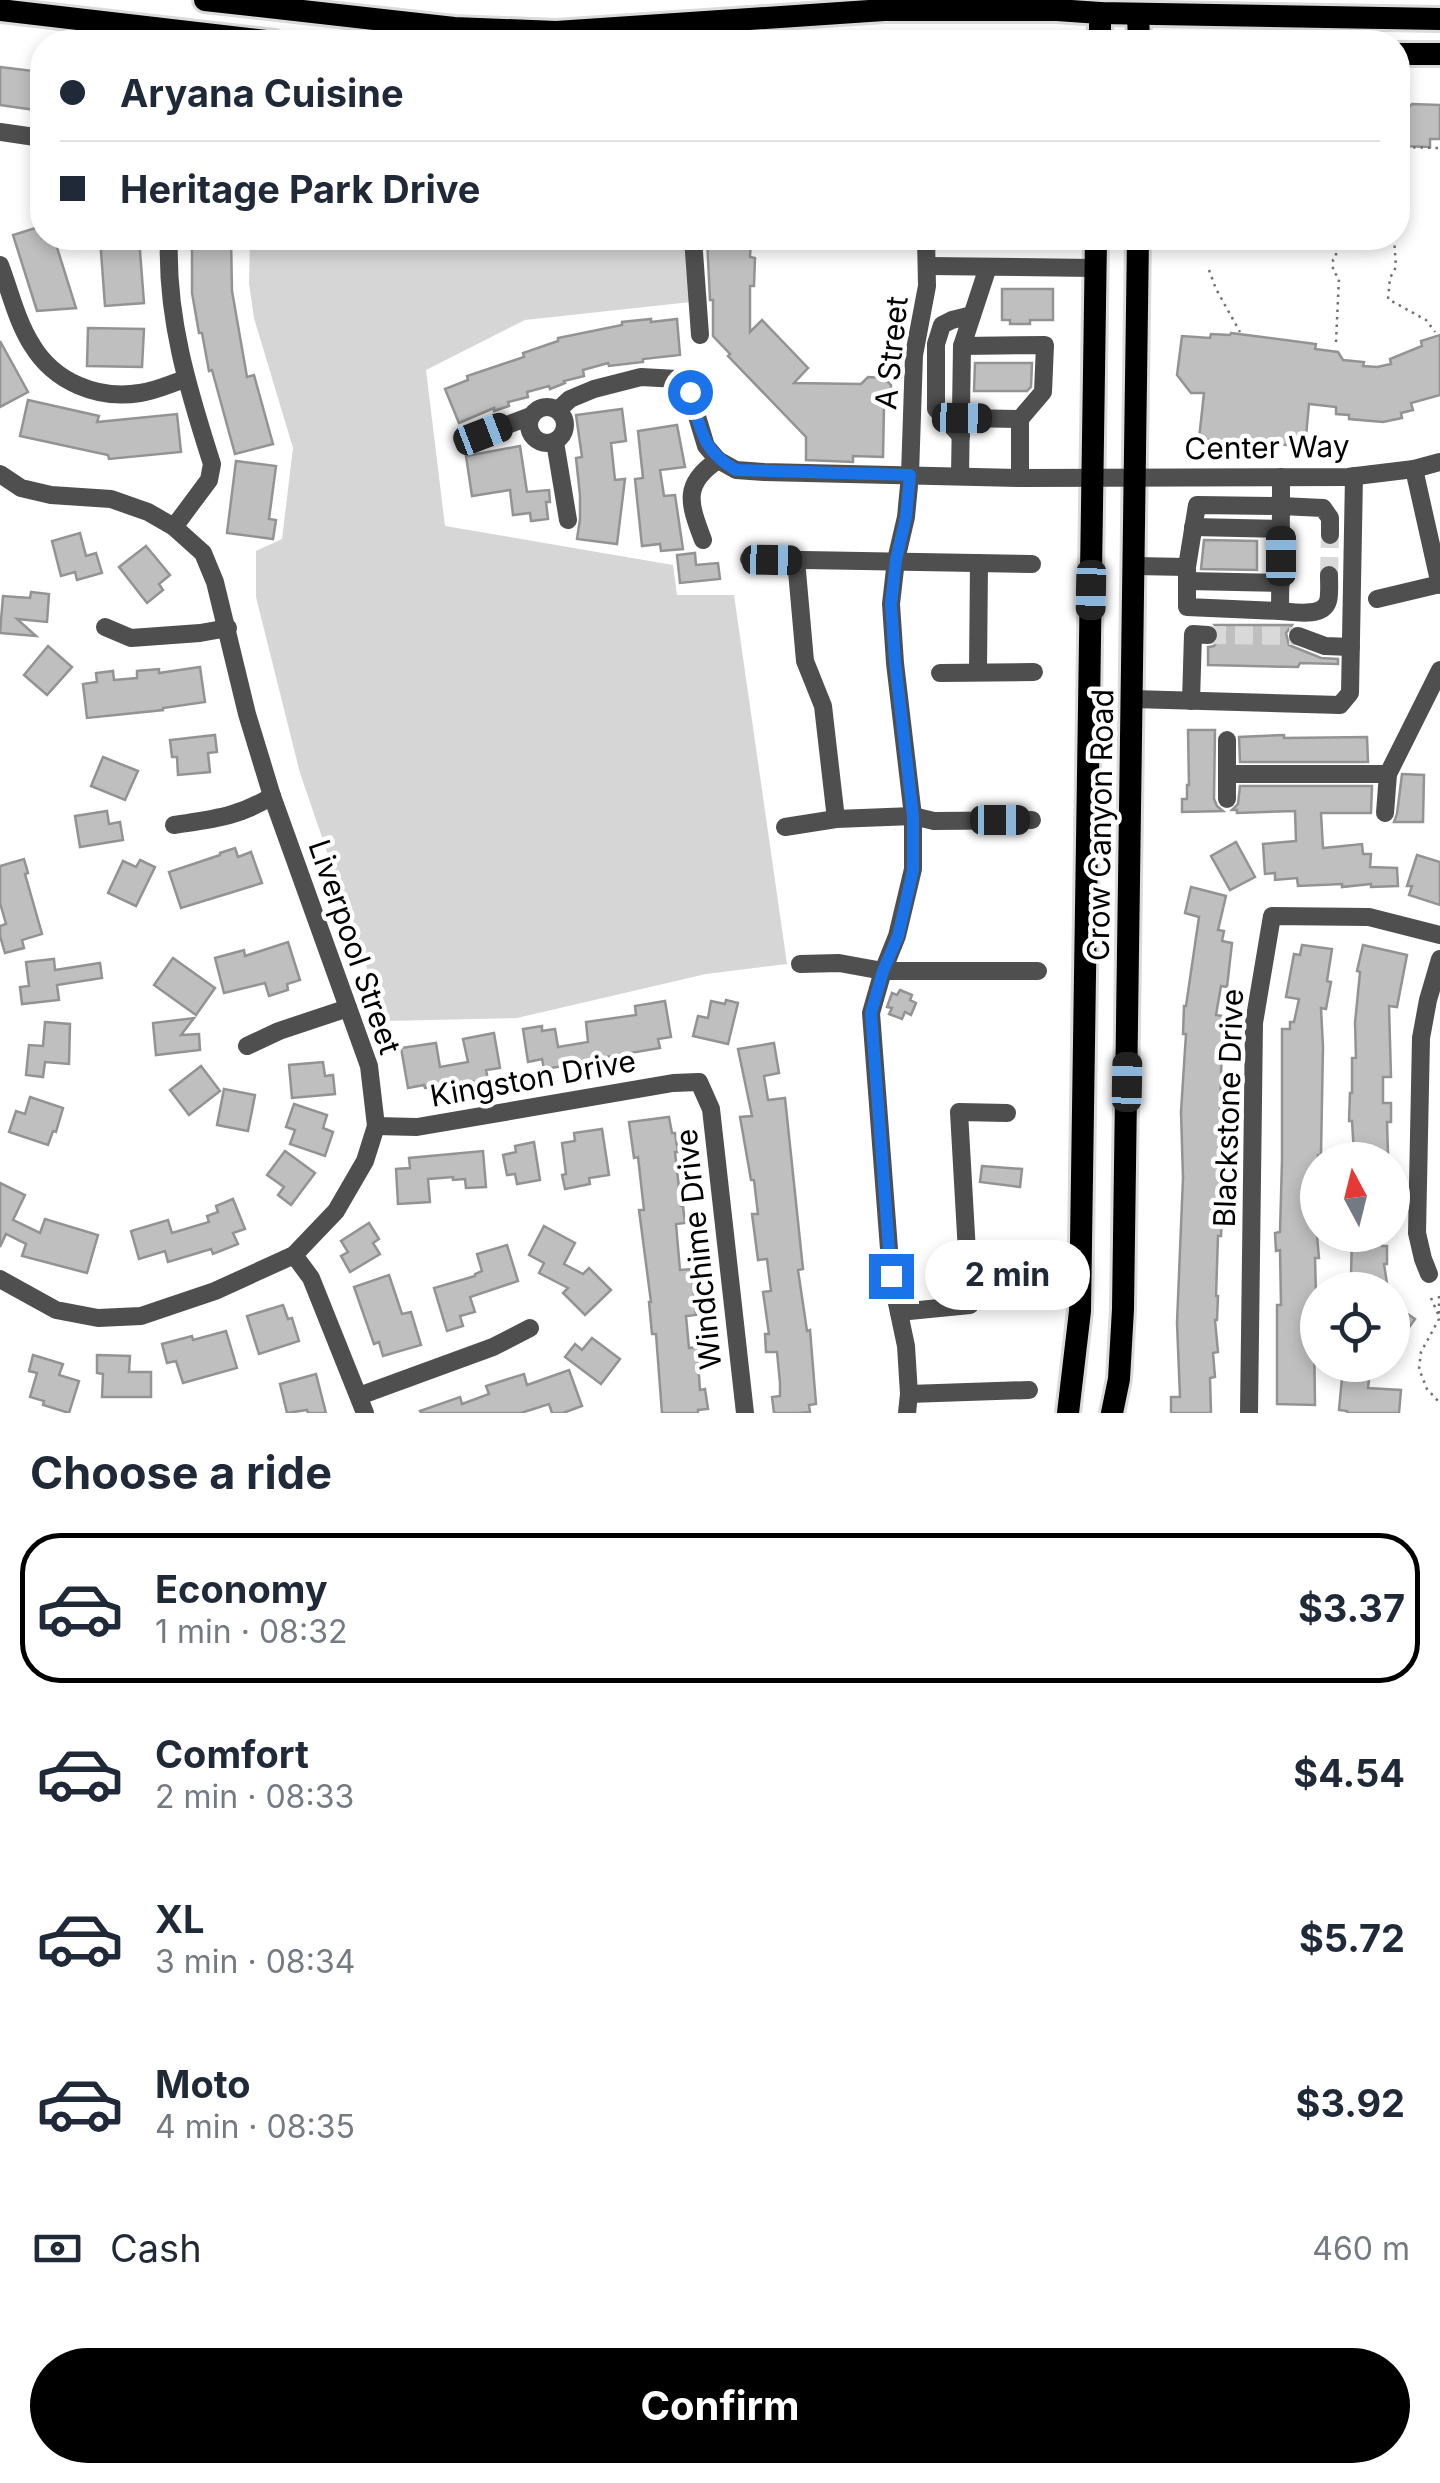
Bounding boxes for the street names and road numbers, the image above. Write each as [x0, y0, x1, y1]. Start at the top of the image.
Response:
street label: A Street [867, 294, 915, 411]
street label: Center Way [1184, 428, 1350, 466]
street label: Crow Canyon Road [1080, 689, 1120, 961]
street label: Liverpool Street [301, 835, 409, 1059]
street label: Blackstone Drive [1206, 988, 1250, 1228]
street label: Kingston Drive [427, 1042, 638, 1114]
street label: Windchime Drive [667, 1127, 729, 1371]

